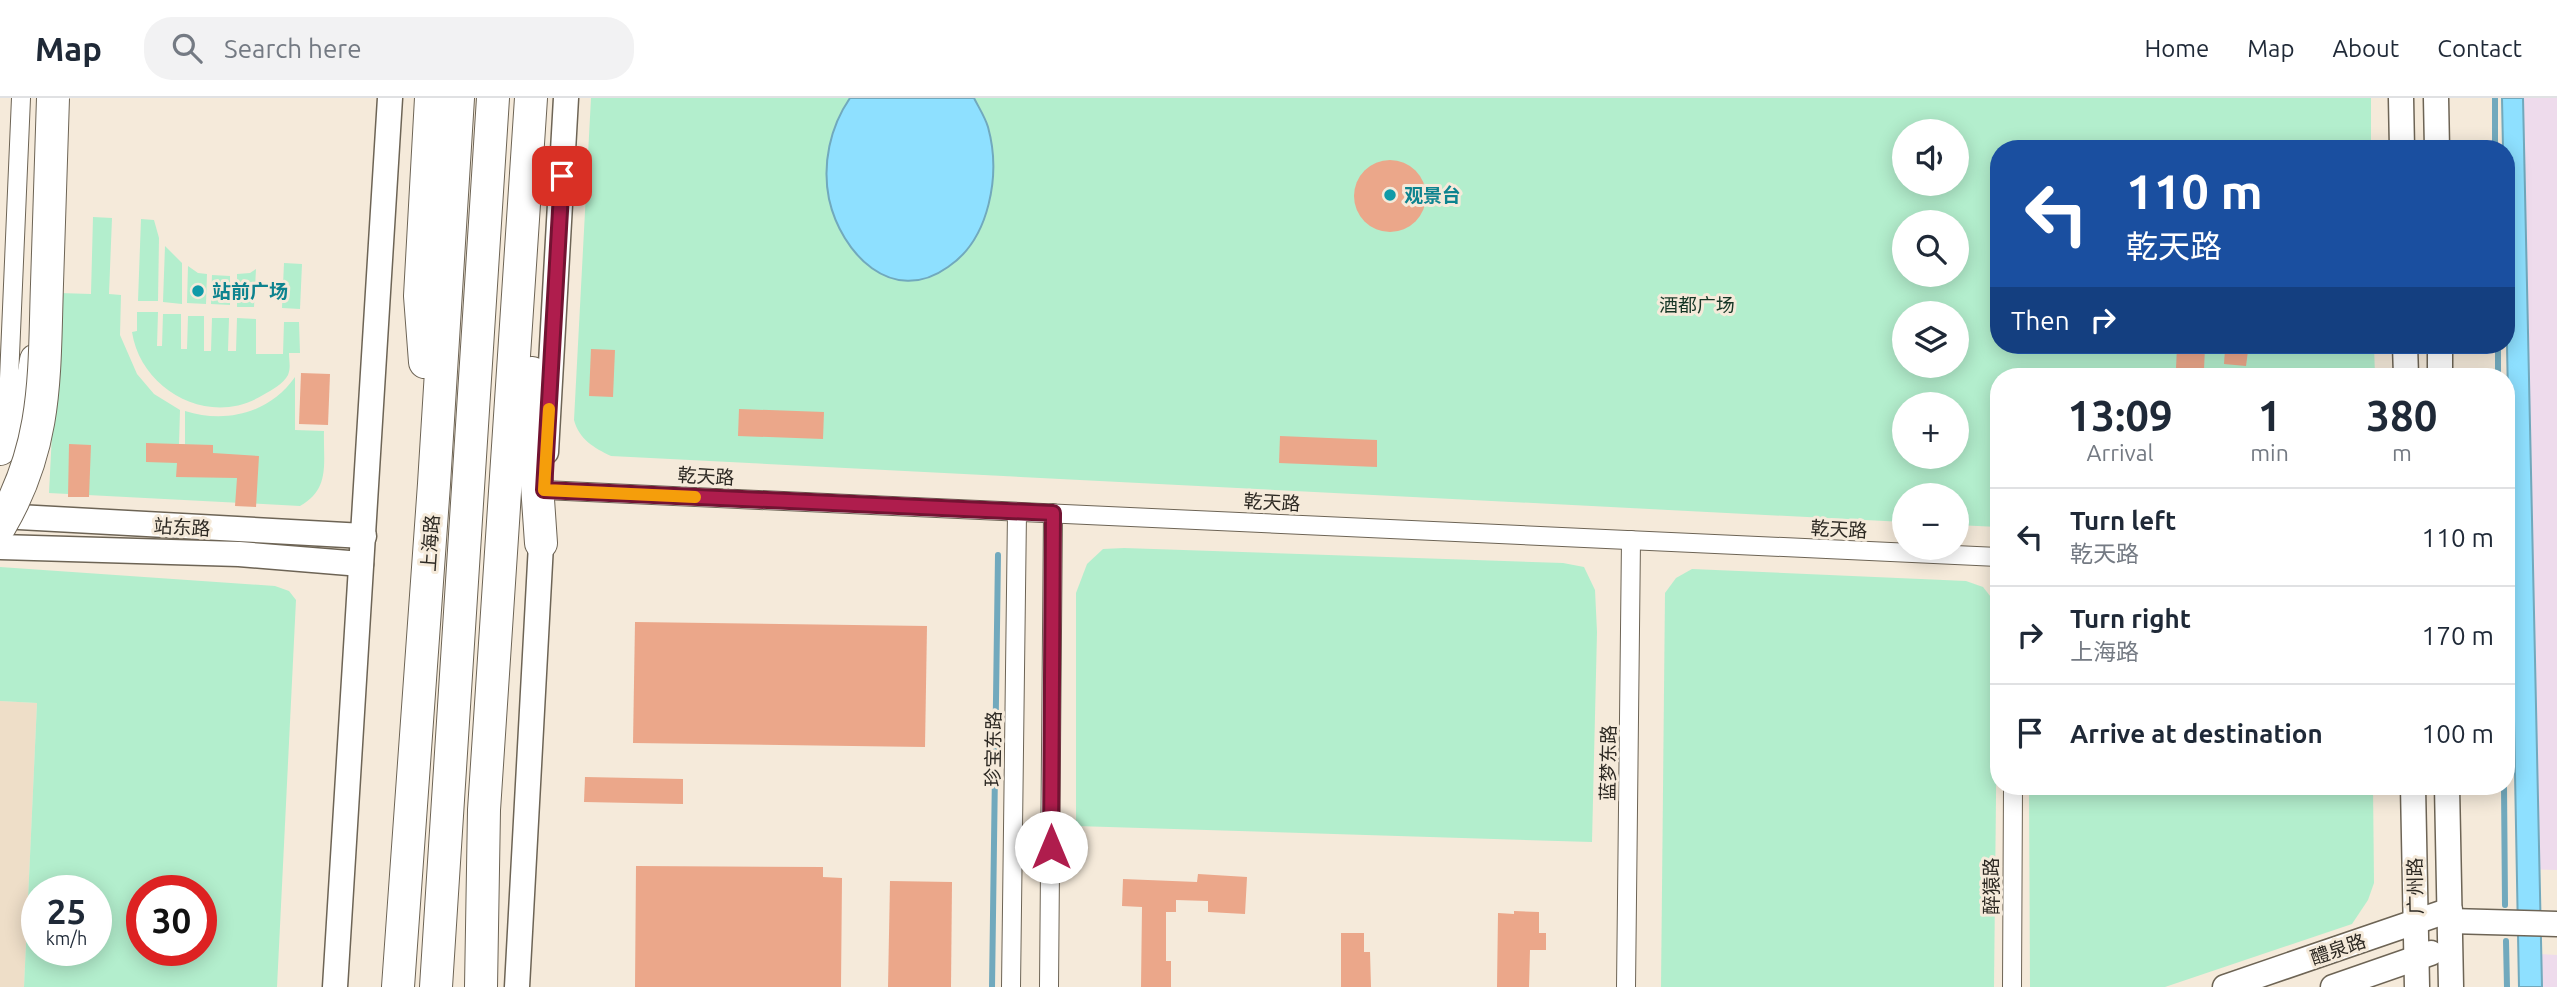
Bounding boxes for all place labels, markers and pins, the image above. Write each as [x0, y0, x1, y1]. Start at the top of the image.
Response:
pin [532, 146, 592, 206]
place label: 观景台 [1404, 184, 1461, 206]
marker: 观景台 [1382, 187, 1398, 203]
place label: 站前广场 [212, 280, 288, 302]
marker: 站前广场 [190, 283, 206, 299]

